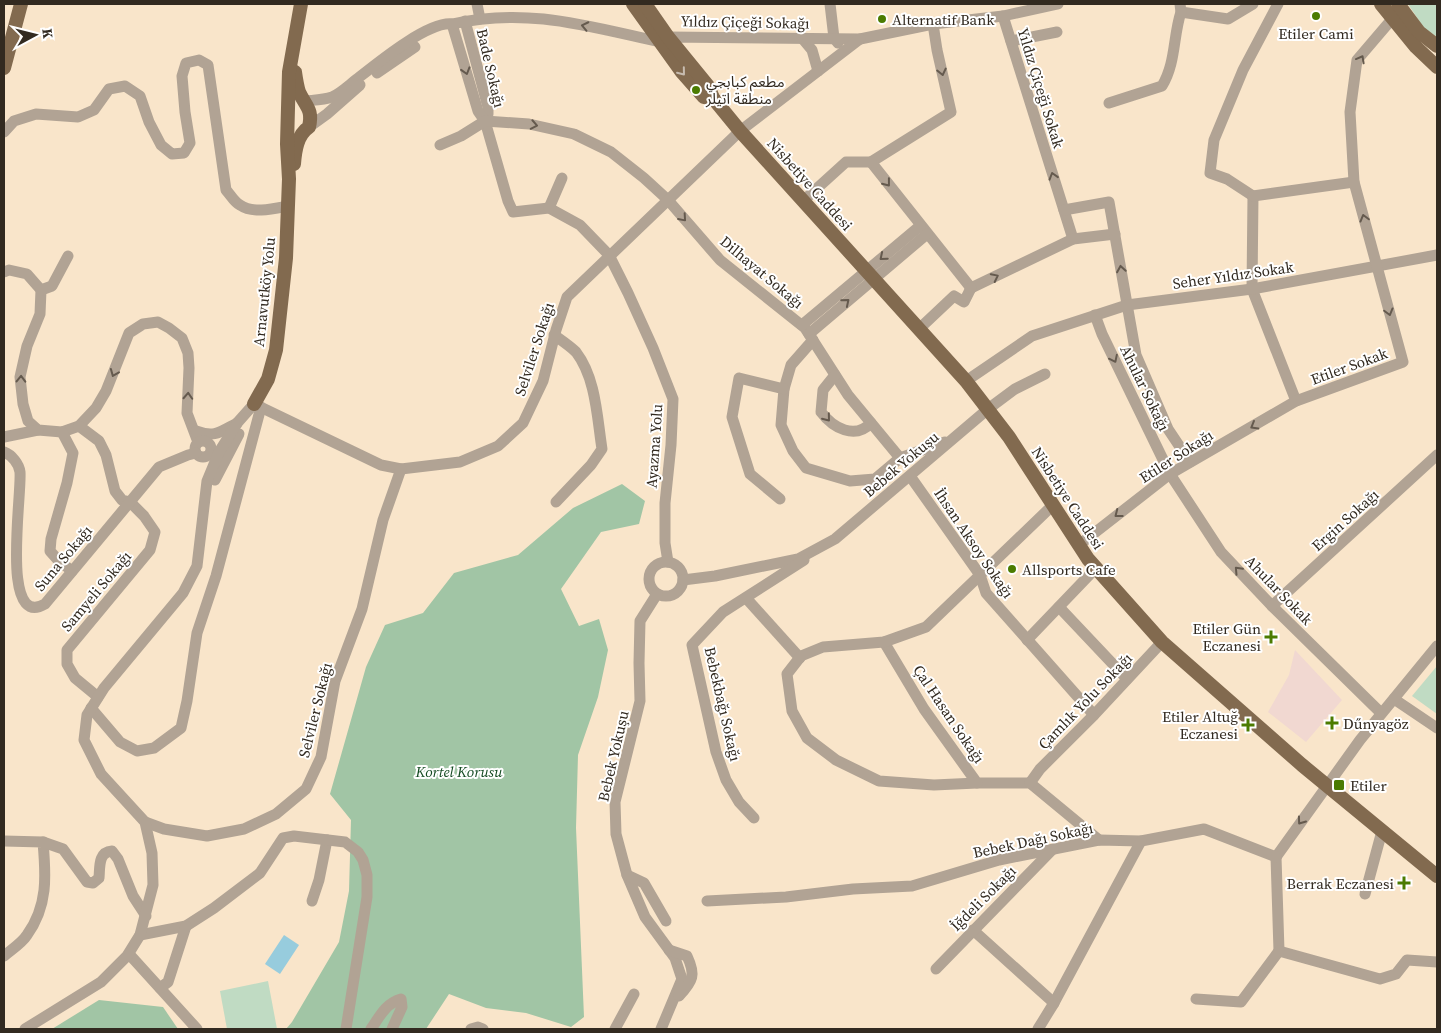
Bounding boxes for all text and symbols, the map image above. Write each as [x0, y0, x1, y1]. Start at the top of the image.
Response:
place label: Alternatif Bank [892, 9, 995, 30]
north arrow [10, 10, 60, 60]
street label: Yıldız Çiçeği Sokağı [680, 10, 810, 34]
marker: Etiler Cami [1310, 10, 1322, 22]
marker: Alternatif Bank [876, 13, 888, 25]
one-way arrow [581, 21, 589, 31]
place label: Etiler Cami [1278, 23, 1354, 44]
street label: Yıldız Çiçeği Sokak [1013, 25, 1070, 152]
street label: Bade Sokağı [472, 26, 510, 110]
text: K [37, 27, 58, 40]
one-way arrow [1355, 55, 1365, 64]
one-way arrow [460, 66, 470, 75]
one-way arrow [676, 66, 685, 75]
one-way arrow [936, 68, 947, 76]
place label: مطعم كبابجي منطقة اتيلر [705, 71, 785, 109]
marker: مطعم كبابجي منطقة اتيلر [690, 84, 702, 96]
one-way arrow [530, 120, 538, 130]
street label: Nisbetiye Caddesi [763, 133, 857, 235]
one-way arrow [1049, 173, 1059, 181]
one-way arrow [881, 177, 890, 186]
one-way arrow [677, 212, 686, 221]
one-way arrow [1359, 214, 1370, 223]
street label: Dilhayat Sokağı [716, 231, 808, 313]
street label: Arnavutköy Yolu [248, 236, 280, 348]
one-way arrow [880, 252, 889, 260]
street label: Seher Yıldız Sokak [1171, 256, 1296, 294]
one-way arrow [1116, 265, 1126, 274]
one-way arrow [990, 273, 999, 283]
street label: Selviler Sokağı [509, 300, 559, 398]
one-way arrow [840, 300, 849, 308]
one-way arrow [1384, 308, 1394, 316]
street label: Ahular Sokağı [1115, 342, 1175, 434]
street label: Etiler Sokak [1308, 342, 1391, 390]
one-way arrow [1108, 354, 1118, 363]
one-way arrow [110, 368, 120, 377]
one-way arrow [16, 375, 26, 383]
one-way arrow [182, 392, 193, 400]
street label: Ayazma Yolu [641, 403, 667, 489]
one-way arrow [821, 412, 830, 421]
one-way arrow [1250, 419, 1259, 429]
street label: Etiler Sokağı [1135, 424, 1217, 488]
street label: Bebek Yokuşu [859, 426, 943, 502]
street label: Nisbetiye Caddesi [1027, 443, 1109, 553]
street label: İhsan Aksoy Sokağı [929, 484, 1019, 602]
street label: Ergin Sokağı [1307, 484, 1383, 556]
one-way arrow [1115, 509, 1124, 517]
street label: Suna Sokağı [29, 521, 97, 595]
street label: Samyeli Sokağı [56, 546, 136, 636]
street label: Ahular Sokak [1240, 551, 1318, 630]
place label: Allsports Cafe [1022, 559, 1116, 580]
marker: Allsports Cafe [1006, 563, 1018, 575]
one-way arrow [1235, 567, 1244, 576]
place label: Etiler Gün Eczanesi [1193, 618, 1261, 656]
marker: Etiler Gün Eczanesi [1265, 631, 1277, 643]
street label: Bebekbağı Sokağı [700, 645, 746, 763]
street label: Çamlık Yolu Sokağı [1033, 648, 1137, 754]
street label: Selviler Sokağı [293, 660, 337, 760]
street label: Çal Hasan Sokağı [908, 661, 990, 767]
place label: Etiler Altuğ Eczanesi [1162, 706, 1238, 744]
street label: Bebek Yokuşu [592, 708, 634, 804]
place label: Dűnyagöz [1343, 713, 1409, 734]
marker: Dűnyagöz [1325, 716, 1339, 730]
marker: Etiler Altuğ Eczanesi [1242, 719, 1254, 731]
park label: Kortel Korusu [414, 761, 503, 782]
place label: Etiler [1350, 775, 1388, 796]
marker: Etiler [1332, 778, 1346, 792]
one-way arrow [1298, 815, 1307, 825]
street label: Bebek Dağı Sokağı [971, 817, 1095, 863]
street label: İğdeli Sokağı [946, 861, 1020, 935]
place label: Berrak Eczanesi [1287, 873, 1394, 894]
marker: Berrak Eczanesi [1398, 877, 1410, 889]

